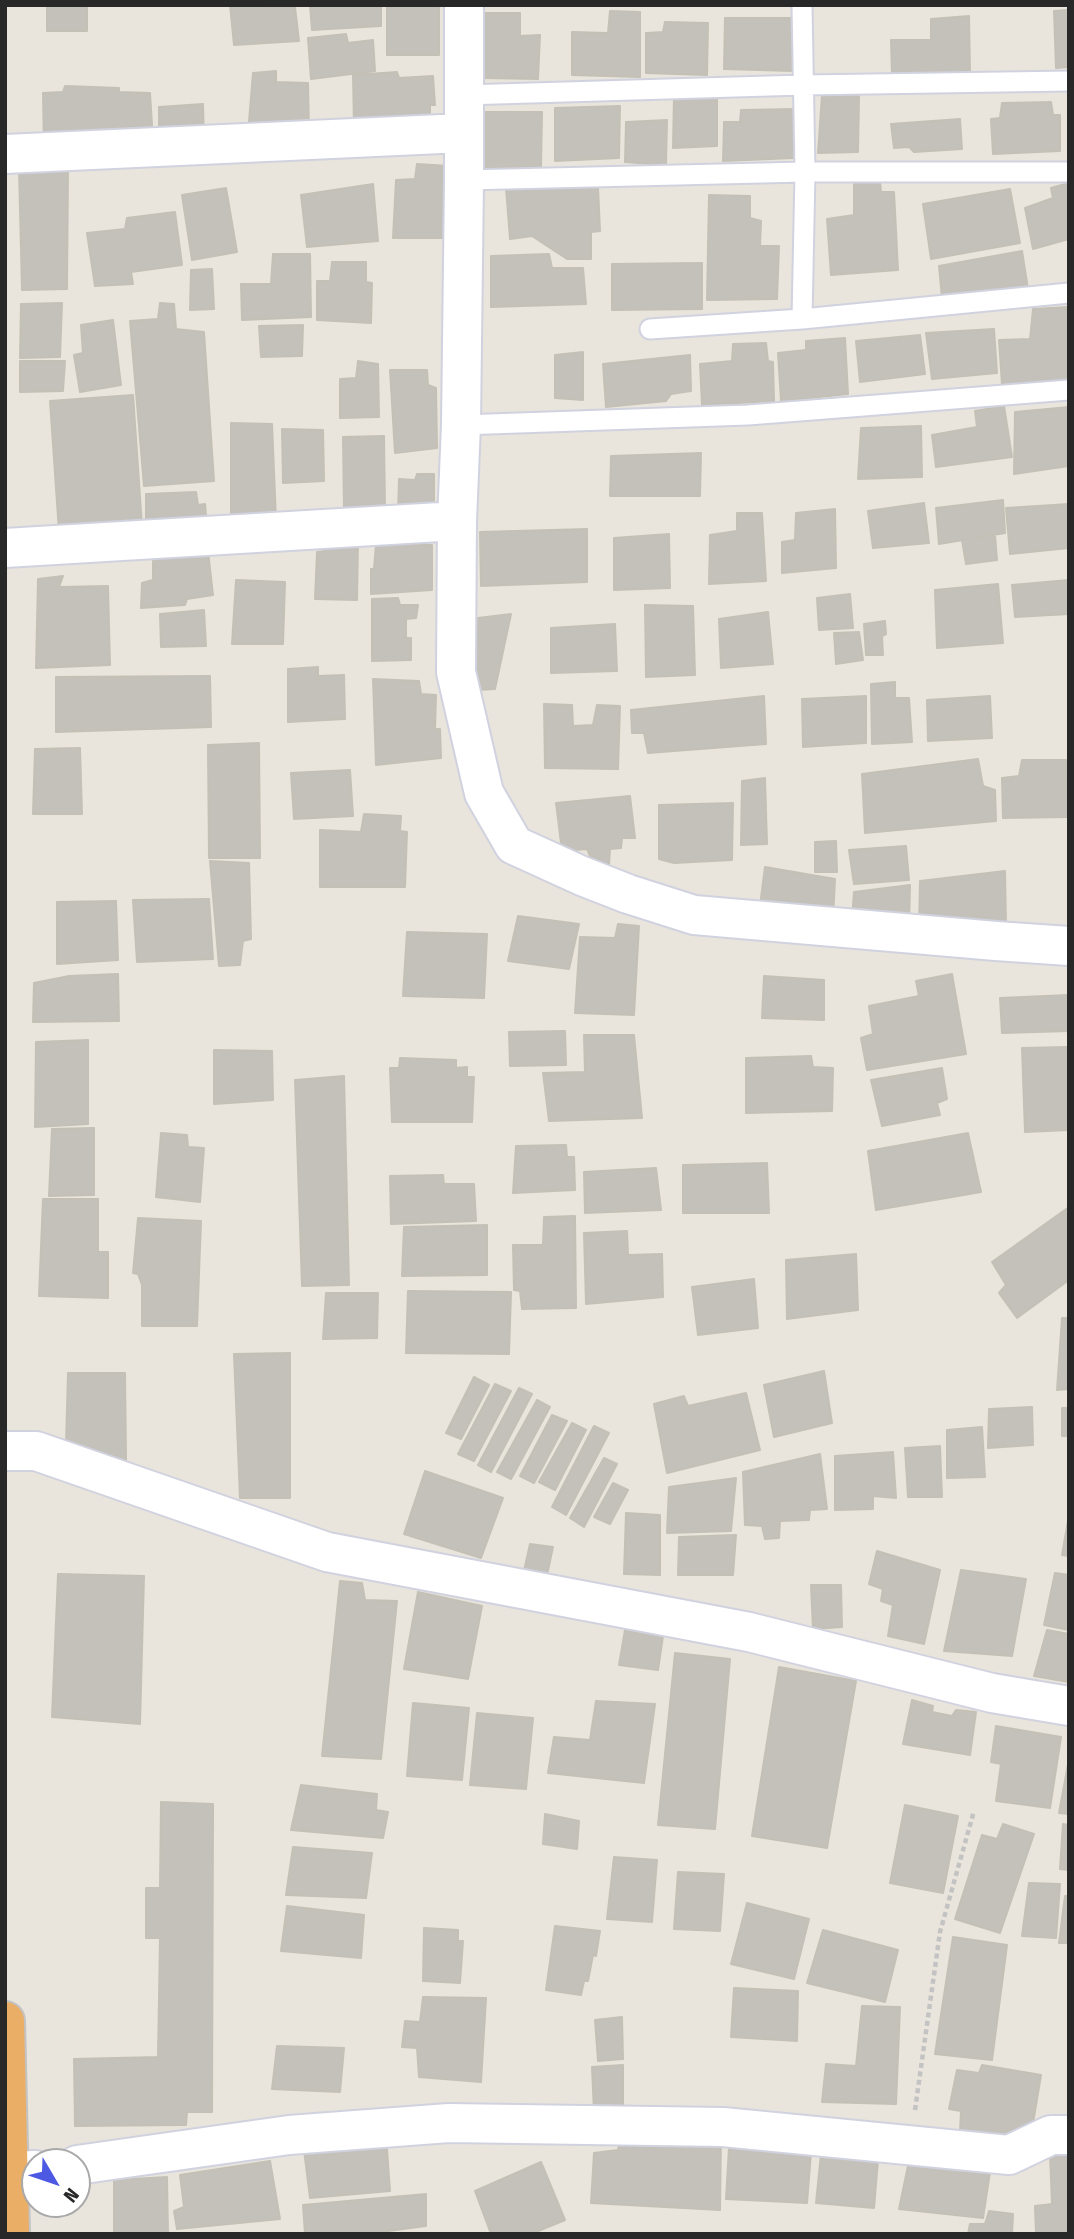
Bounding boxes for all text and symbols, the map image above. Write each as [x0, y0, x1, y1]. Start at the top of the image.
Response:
north arrow [21, 2148, 91, 2218]
text: N [59, 2184, 84, 2207]

